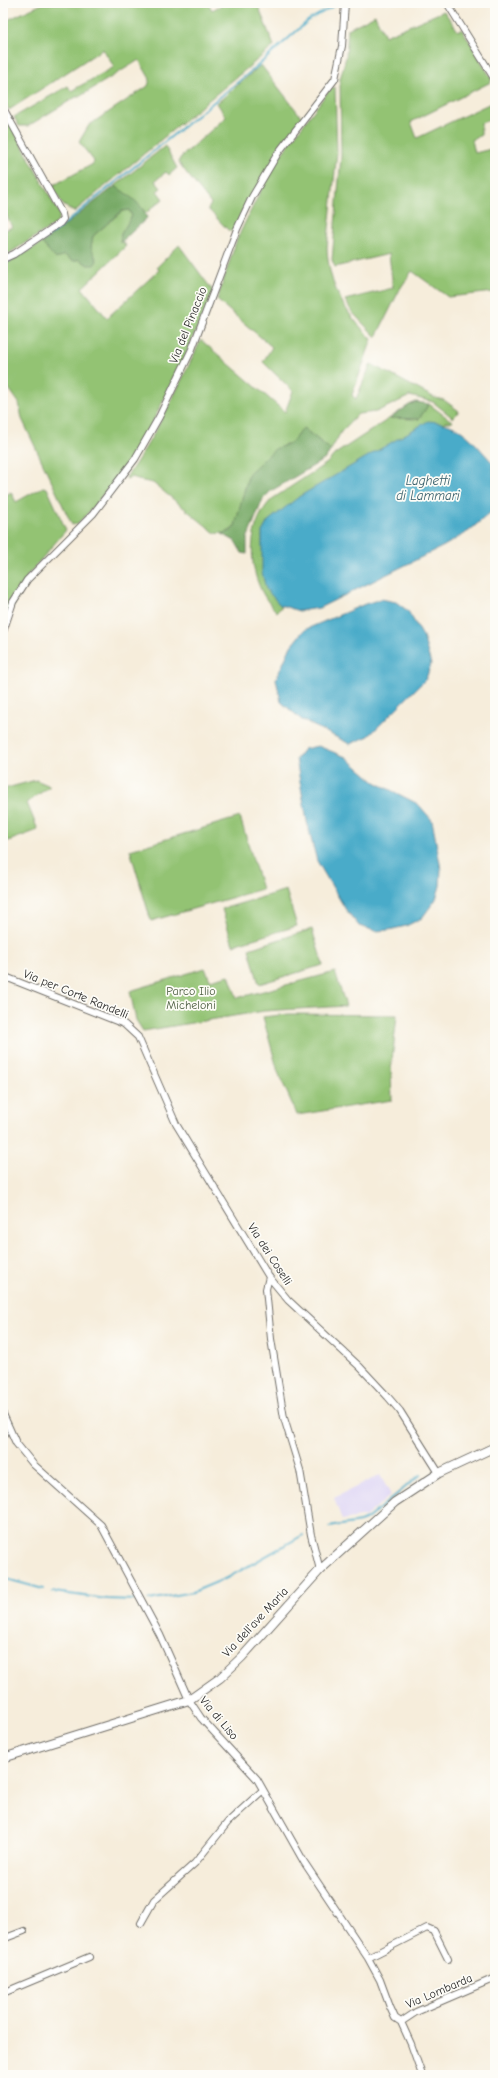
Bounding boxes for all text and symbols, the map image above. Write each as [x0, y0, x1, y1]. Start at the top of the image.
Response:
street label: Via del Pinaccio [166, 285, 210, 365]
water label: Laghetti di Lammari [396, 473, 461, 503]
street label: Via per Corte Randelli [21, 966, 131, 1022]
park label: Parco Ilio Micheloni [166, 984, 216, 1012]
street label: Via dei Coselli [245, 1220, 295, 1288]
street label: Via dell'ave Maria [219, 1584, 291, 1660]
street label: Via di Liso [197, 1693, 241, 1743]
street label: Via Lombarda [404, 1971, 474, 2011]

